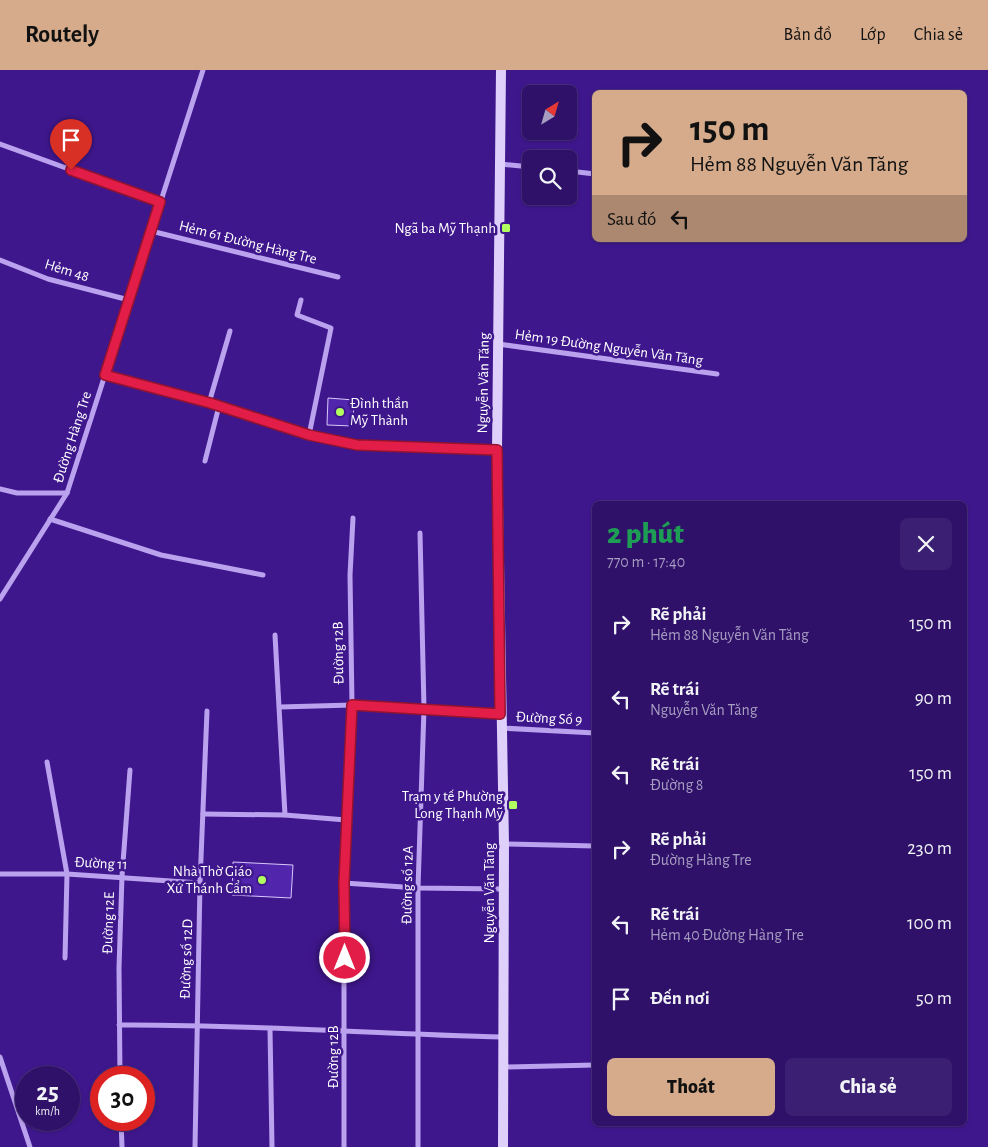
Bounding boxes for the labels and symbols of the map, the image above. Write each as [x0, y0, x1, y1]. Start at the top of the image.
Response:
north arrow [522, 85, 578, 140]
pin [50, 119, 92, 170]
street label: Hẻm 61 Đường Hàng Tre [177, 218, 318, 267]
place label: Ngã ba Mỹ Thạnh [394, 221, 496, 236]
marker: Ngã ba Mỹ Thạnh [500, 222, 512, 234]
street label: Hẻm 48 [43, 257, 91, 284]
street label: Hẻm 19 Đường Nguyễn Văn Tăng [514, 326, 705, 368]
street label: Nguyễn Văn Tăng [474, 332, 492, 434]
street label: Đường Hàng Tre [51, 389, 94, 485]
place label: Đình thần Mỹ Thành [350, 396, 409, 428]
marker: Đình thần Mỹ Thành [334, 406, 346, 418]
street label: Đường 12B [330, 621, 347, 685]
street label: Đường Số 9 [515, 709, 583, 728]
place label: Trạm y tế Phường Long Thạnh Mỹ [402, 789, 504, 821]
marker: Trạm y tế Phường Long Thạnh Mỹ [507, 799, 519, 811]
street label: Nguyễn Văn Tăng [481, 842, 497, 943]
street label: Đường số 12A [399, 845, 416, 925]
street label: Đường 11 [74, 855, 128, 872]
place label: Nhà Thờ Giáo Xứ Thánh Cẩm [166, 864, 252, 896]
marker: Nhà Thờ Giáo Xứ Thánh Cẩm [256, 874, 268, 886]
street label: Đường 12E [100, 892, 117, 954]
street label: Đường số 12D [178, 918, 195, 999]
position arrow [318, 931, 370, 983]
street label: Đường 12B [326, 1026, 341, 1089]
speed limit sign: 30 [90, 1066, 155, 1131]

